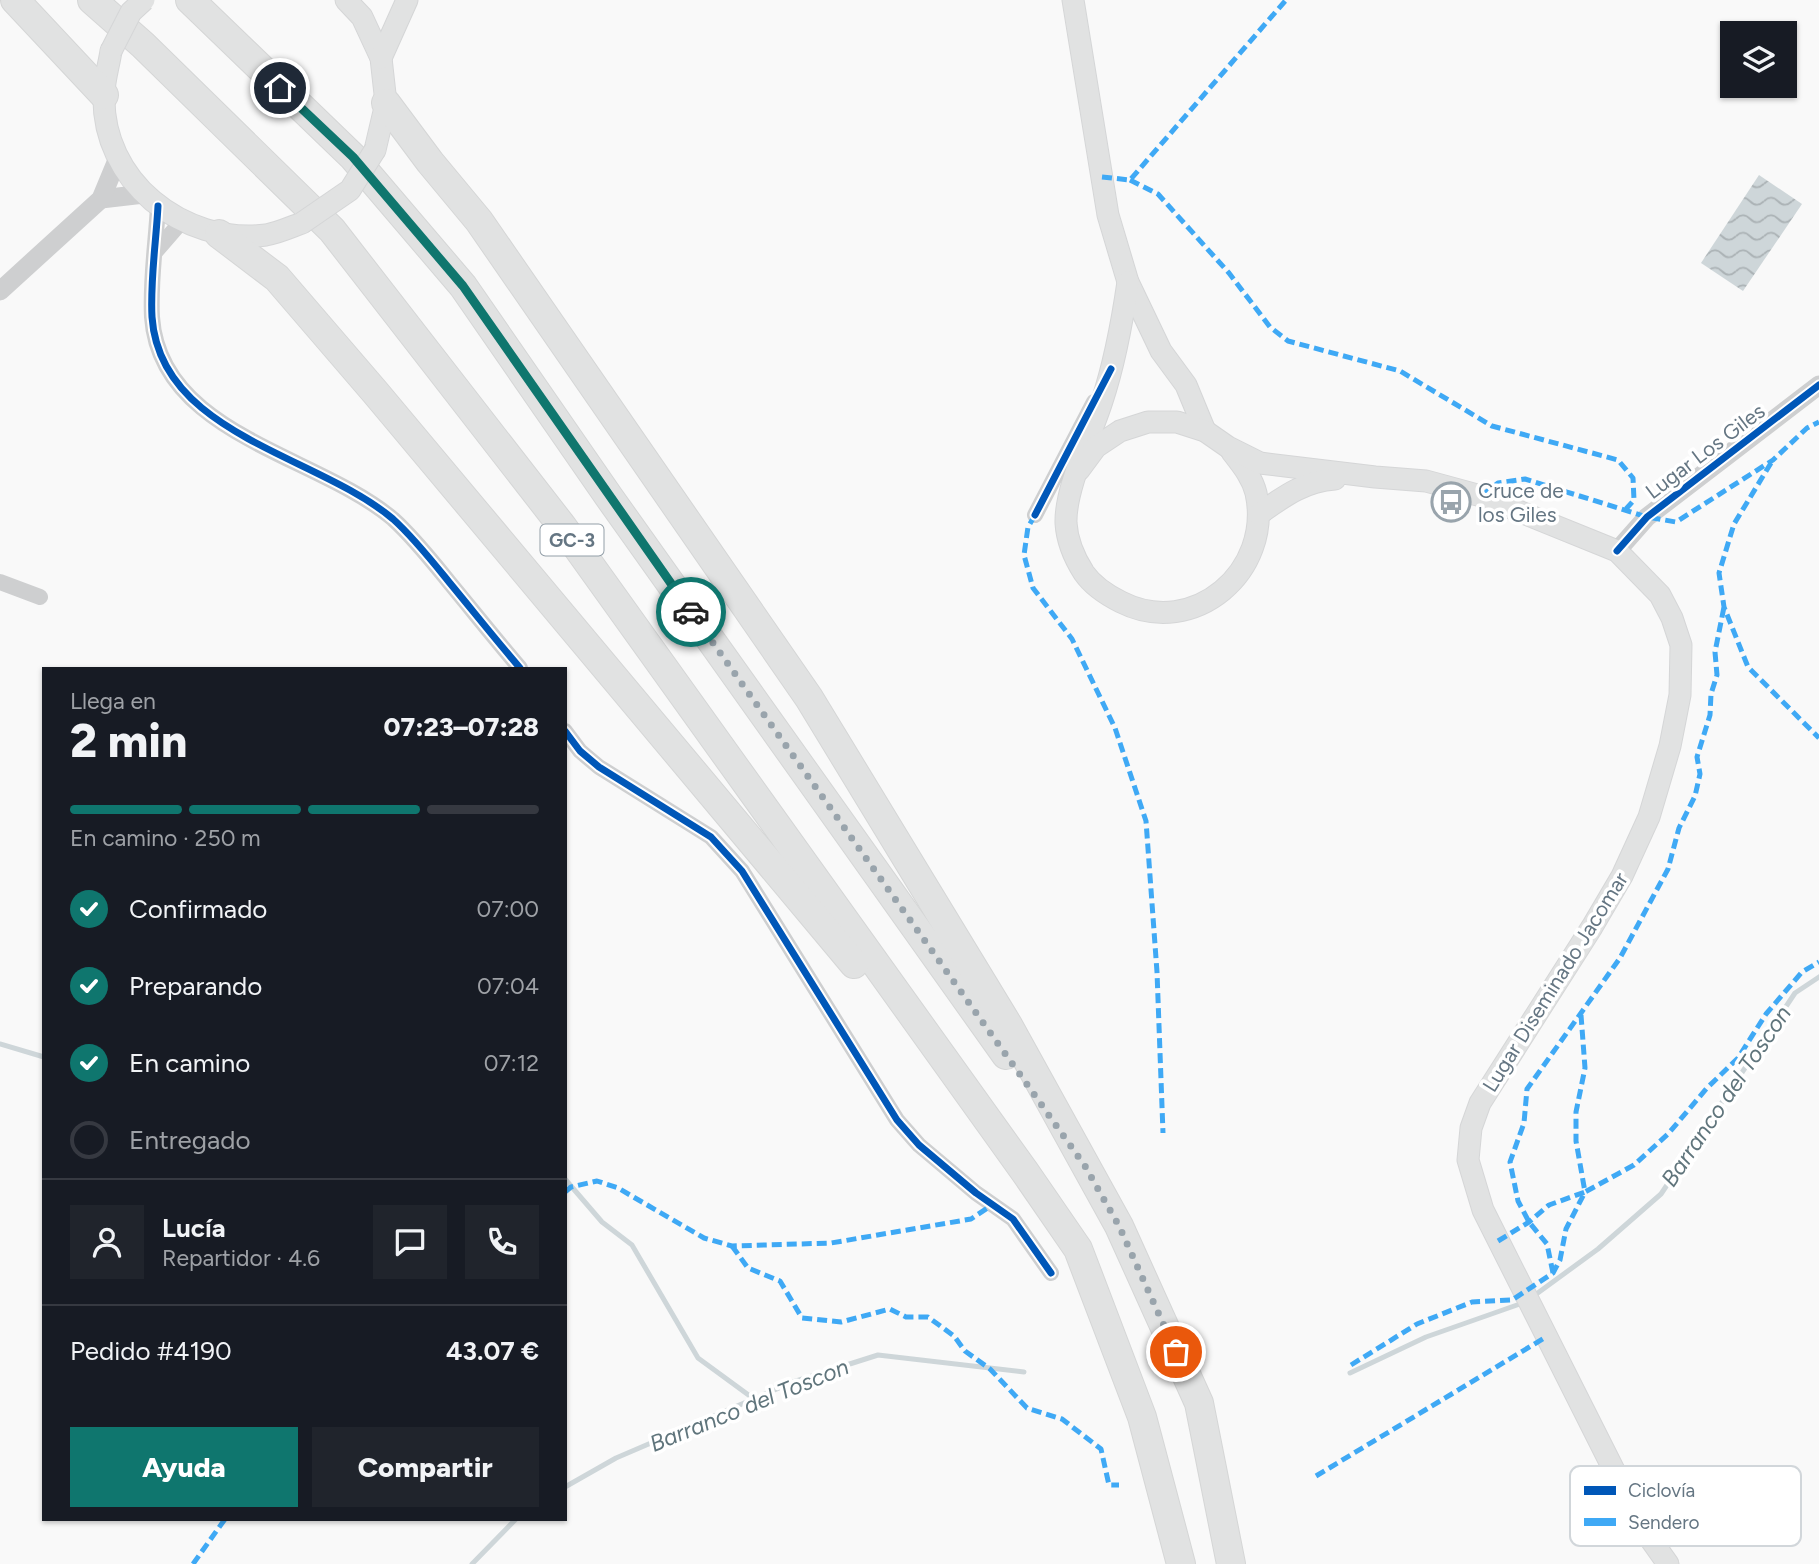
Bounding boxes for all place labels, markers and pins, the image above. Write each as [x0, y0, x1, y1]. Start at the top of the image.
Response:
pin [250, 58, 310, 118]
place label: Cruce de los Giles [1478, 478, 1564, 527]
bus stop icon: Cruce de los Giles [1430, 481, 1472, 523]
pin [1146, 1322, 1206, 1382]

